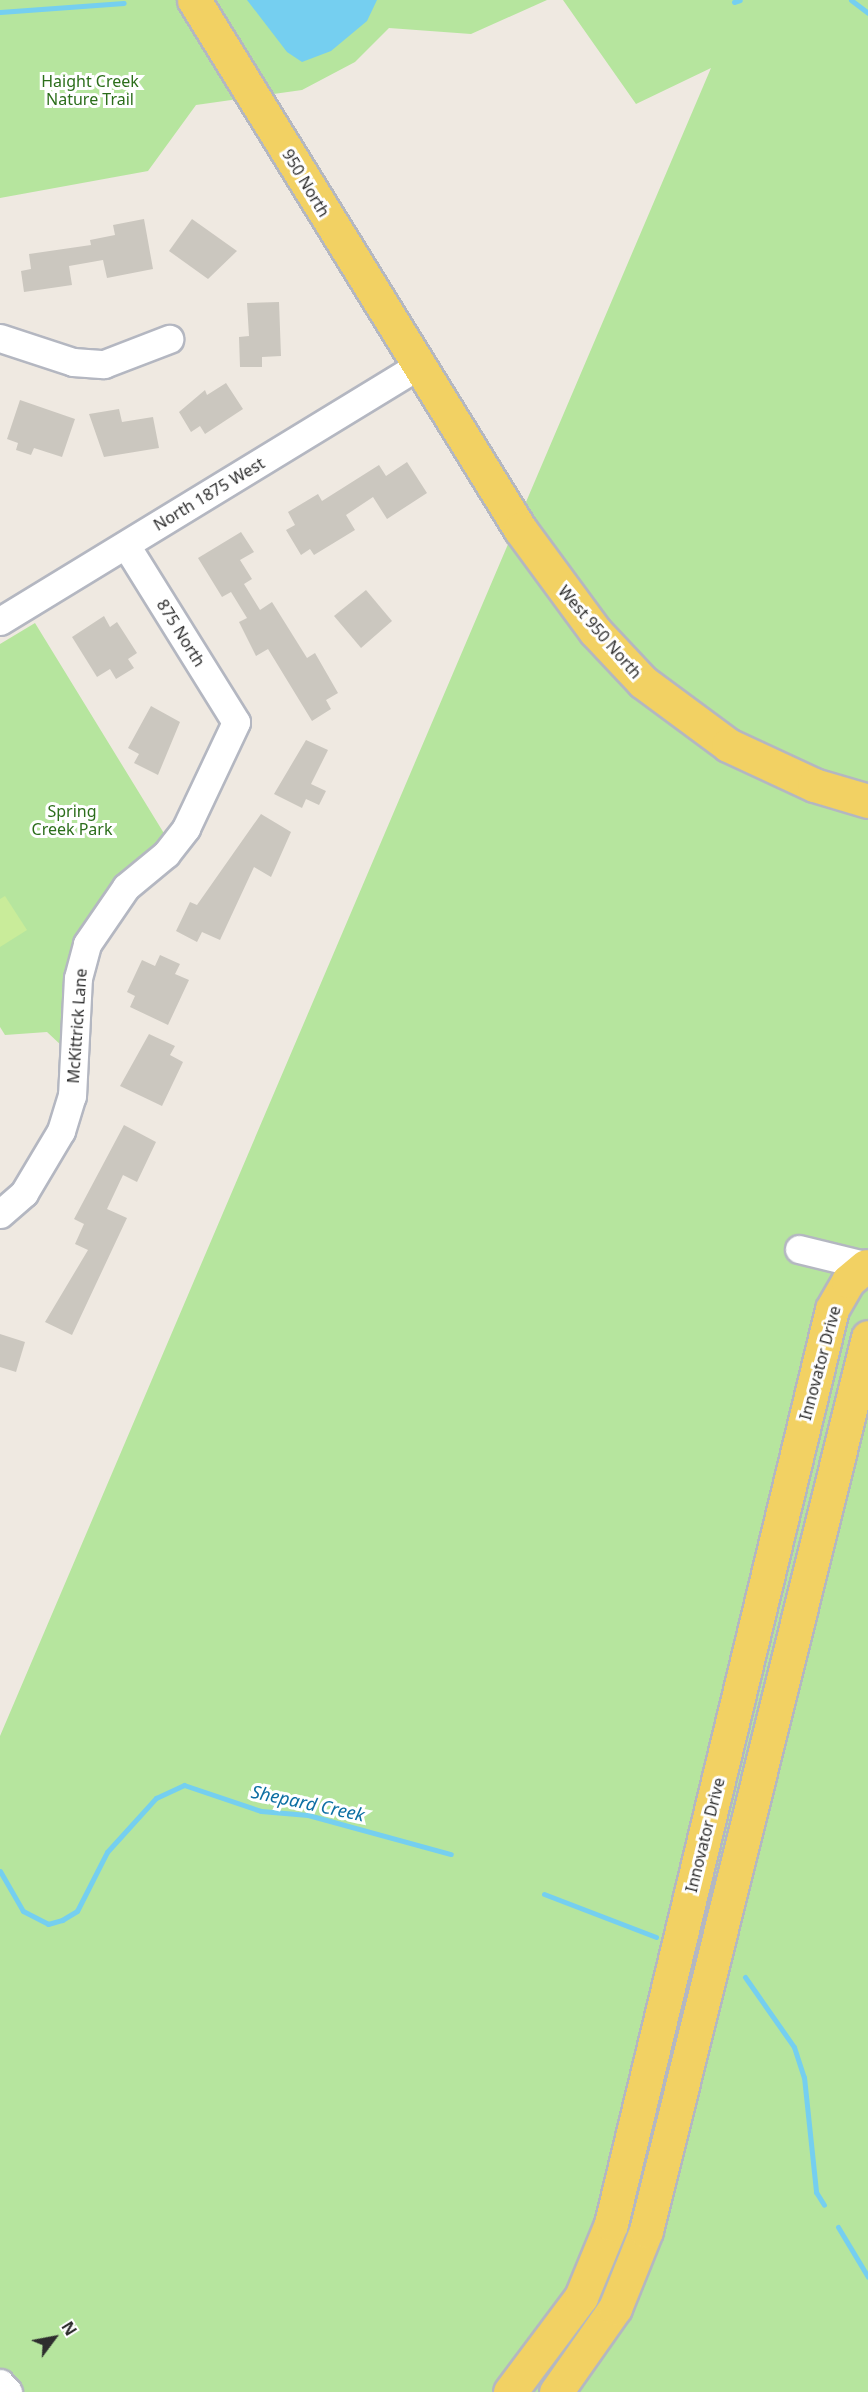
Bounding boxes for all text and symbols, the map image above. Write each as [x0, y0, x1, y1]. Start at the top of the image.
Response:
park label: Haight Creek Nature Trail [41, 71, 139, 109]
street label: 950 North [278, 146, 334, 220]
street label: North 1875 West [150, 453, 268, 535]
street label: West 950 North [554, 582, 646, 682]
street label: 875 North [153, 596, 209, 670]
park label: Spring Creek Park [32, 801, 112, 839]
street label: McKittrick Lane [63, 968, 91, 1084]
street label: Innovator Drive [796, 1304, 844, 1422]
street label: Innovator Drive [681, 1776, 729, 1894]
water label: Shepard Creek [249, 1780, 367, 1826]
north arrow [24, 2308, 84, 2368]
text: N [56, 2317, 82, 2340]

